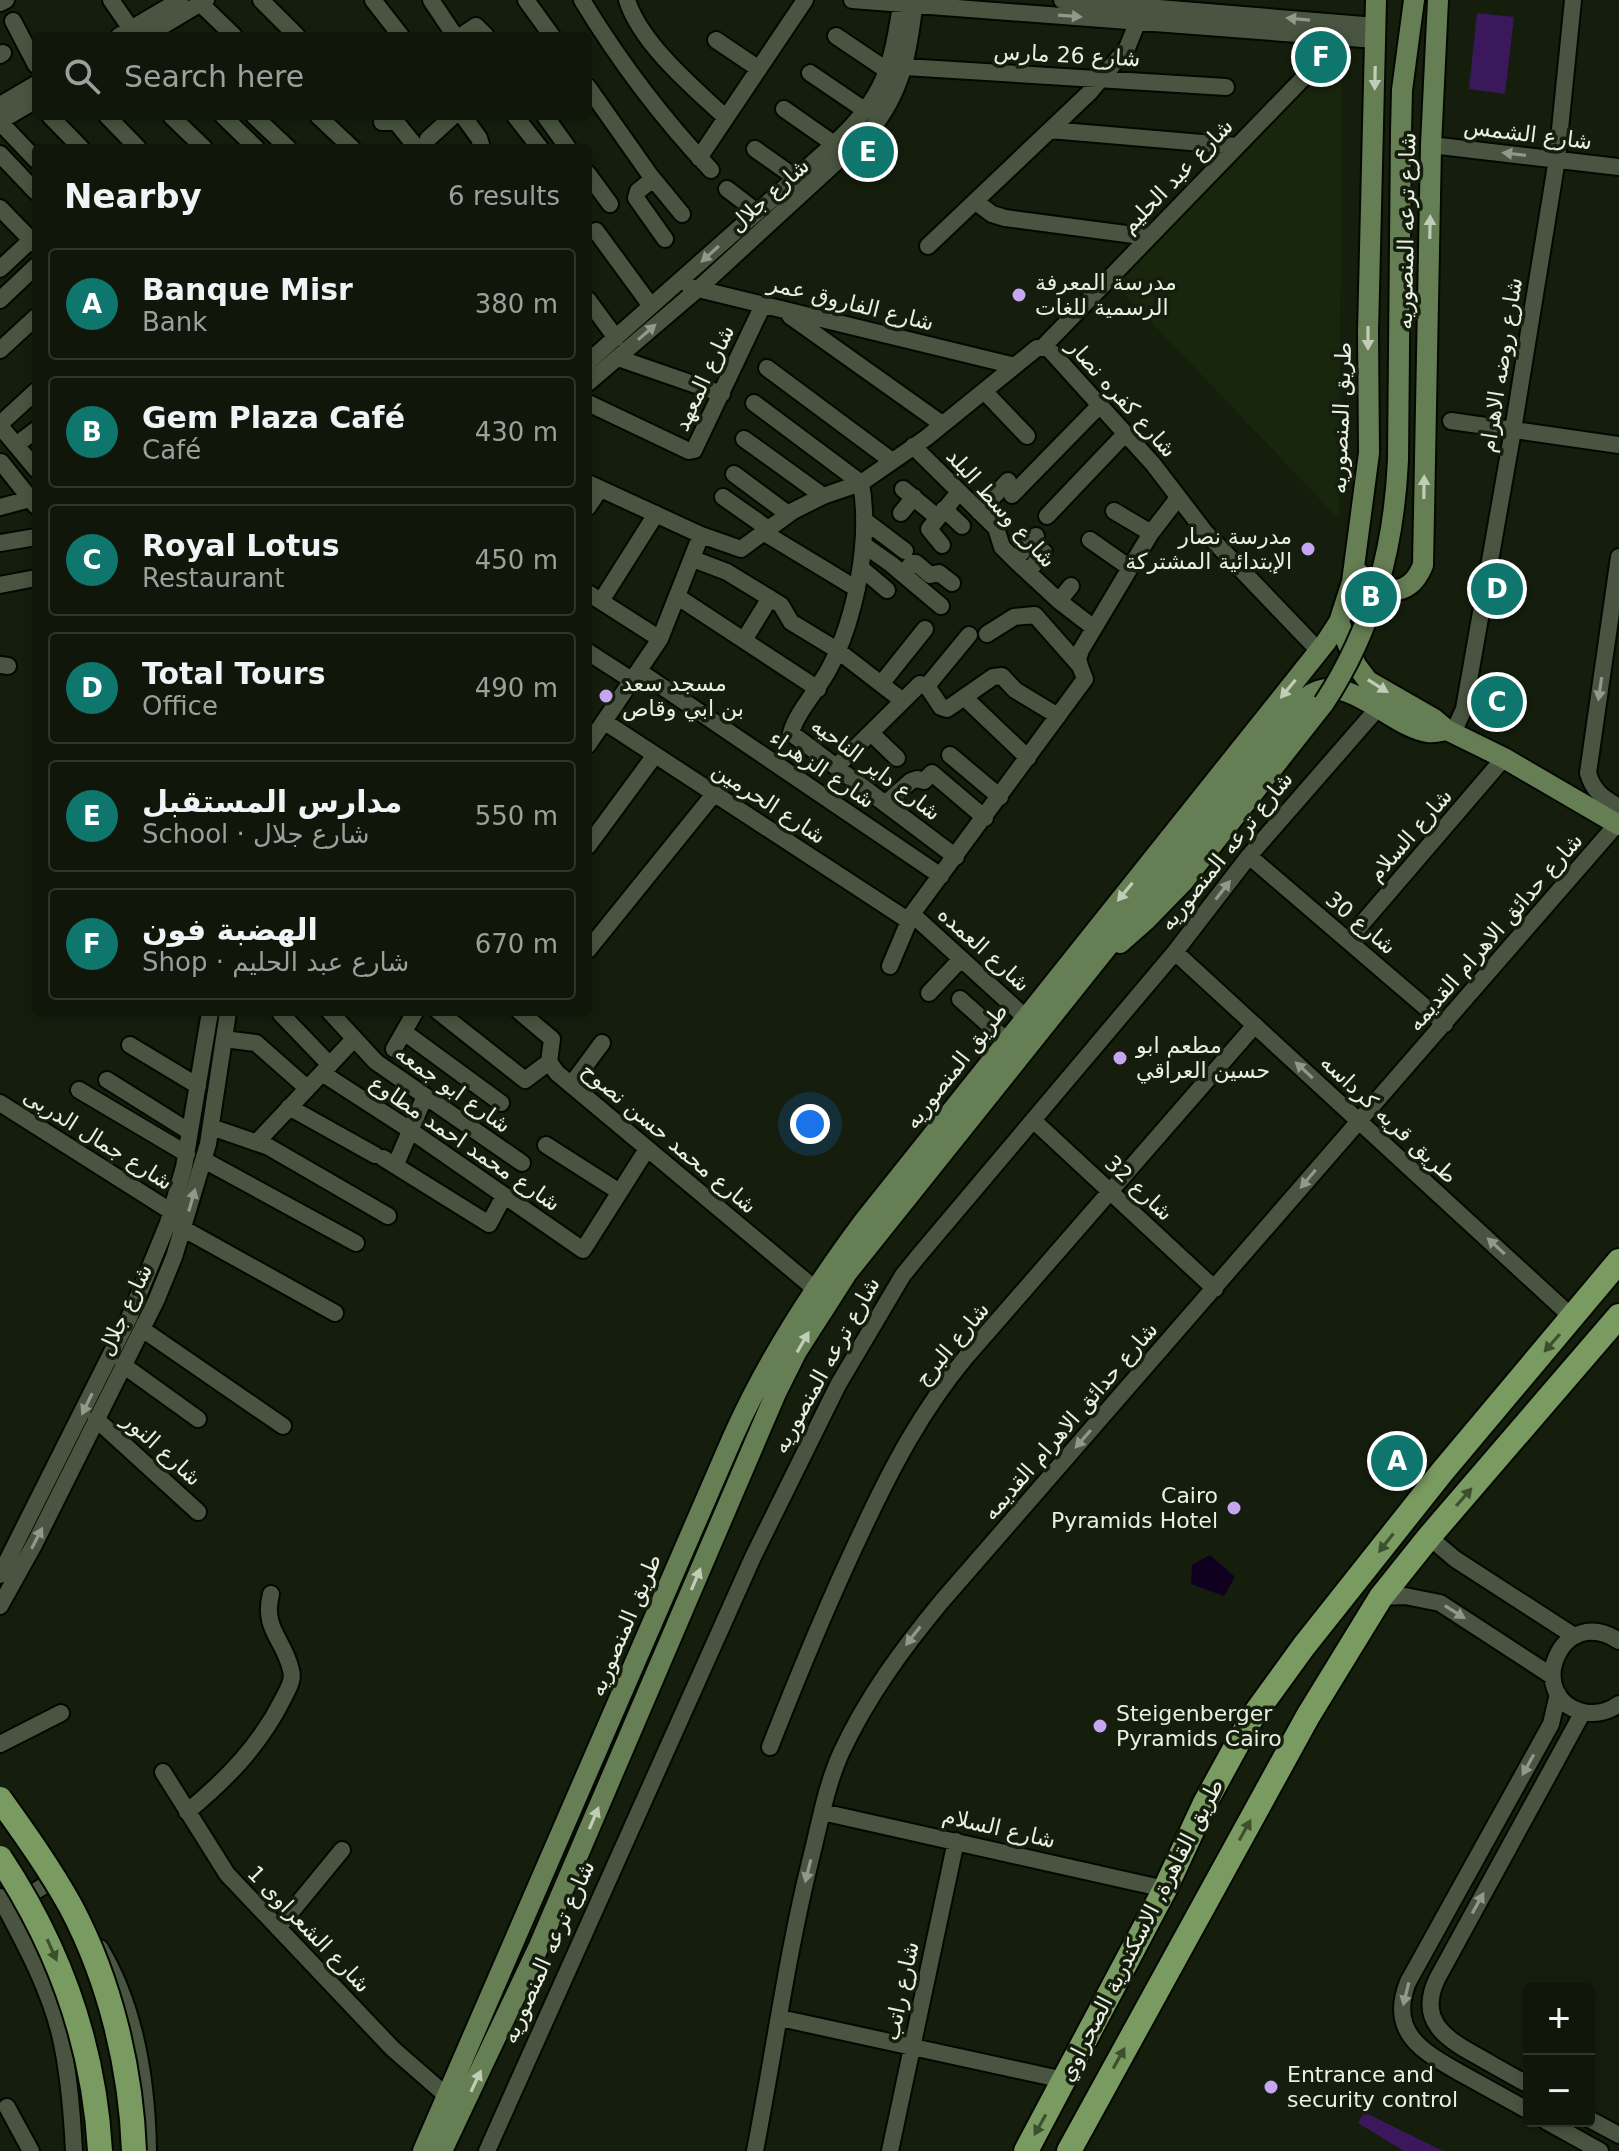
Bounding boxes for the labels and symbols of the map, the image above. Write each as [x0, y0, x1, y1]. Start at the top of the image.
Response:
one-way arrow [1058, 10, 1083, 23]
one-way arrow [1285, 12, 1310, 25]
pin: F [1295, 27, 1347, 87]
street label: شارع 26 مارس [993, 39, 1141, 72]
one-way arrow [1369, 66, 1381, 91]
street label: شارع عبد الحليم [1116, 113, 1239, 239]
street label: شارع الشمس [1462, 114, 1594, 155]
pin: E [842, 122, 894, 182]
street label: شارع ترعه المنصوريه [1392, 132, 1420, 330]
one-way arrow [1501, 148, 1526, 161]
street label: شارع جلال [724, 153, 814, 237]
one-way arrow [1423, 214, 1436, 239]
one-way arrow [700, 244, 719, 262]
street label: شارع الفاروق عمر [765, 270, 936, 336]
place label: مدرسة المعرفة الرسمية للغات [1035, 270, 1177, 320]
street label: شارع روضه الاهرام [1475, 276, 1527, 454]
marker: مدرسة المعرفة الرسمية للغات [1010, 286, 1028, 304]
street label: شارع المعهد [669, 321, 739, 435]
one-way arrow [638, 324, 657, 342]
one-way arrow [1362, 326, 1374, 351]
street label: شارع كفره نصار [1062, 333, 1182, 462]
street label: طريق المنصوريه [1326, 341, 1357, 495]
street label: شارع وسط البلد [941, 443, 1061, 573]
one-way arrow [1418, 474, 1430, 499]
place label: مدرسة نصار الإبتدائية المشتركة [1125, 524, 1292, 574]
marker: مدرسة نصار الإبتدائية المشتركة [1299, 540, 1317, 558]
pin: D [1471, 559, 1523, 619]
pin: B [1345, 567, 1397, 627]
place label: مسجد سعد بن ابي وقاص [622, 671, 744, 722]
pin: C [1471, 672, 1523, 732]
one-way arrow [1593, 677, 1605, 702]
one-way arrow [1280, 679, 1297, 699]
one-way arrow [1367, 679, 1389, 693]
marker: مسجد سعد بن ابي وقاص [597, 687, 615, 705]
street label: شارع داير الناحيه [806, 712, 946, 826]
street label: شارع الزهراء [765, 725, 879, 813]
street label: شارع الحرمين [708, 757, 830, 849]
street label: شارع ترعه المنصوريه [1154, 766, 1298, 936]
street label: شارع السلام [1363, 783, 1457, 887]
street label: شارع حدائق الاهرام القديمه [1402, 828, 1588, 1037]
one-way arrow [1214, 880, 1230, 900]
one-way arrow [1118, 882, 1134, 902]
street label: شارع 30 [1321, 886, 1401, 960]
street label: شارع العمده [933, 901, 1035, 997]
street label: طريق المنصوريه [899, 998, 1014, 1134]
place label: مطعم ابو حسين العراقي [1135, 1033, 1270, 1084]
street label: شارع ابو جمعه [390, 1040, 516, 1138]
marker: مطعم ابو حسين العراقي [1111, 1049, 1129, 1067]
street label: طريق قريه كرداسه [1315, 1049, 1462, 1189]
street label: شارع محمد حسن نصوح [576, 1057, 762, 1219]
one-way arrow [1295, 1062, 1314, 1080]
street label: شارع محمد احمد مطاوع [365, 1070, 565, 1216]
street label: شارع جمال الدربى [19, 1083, 177, 1195]
your location [790, 1104, 830, 1144]
street label: شارع 32 [1100, 1150, 1178, 1226]
one-way arrow [1300, 1169, 1317, 1189]
one-way arrow [186, 1188, 199, 1212]
one-way arrow [1486, 1238, 1505, 1256]
street label: شارع جلال [93, 1260, 157, 1360]
street label: شارع ترعه المنصوريه [767, 1273, 885, 1457]
street label: شارع البرج [910, 1297, 995, 1392]
street label: شارع حدائق الاهرام القديمه [977, 1317, 1163, 1526]
one-way arrow [796, 1331, 810, 1353]
one-way arrow [1544, 1333, 1561, 1353]
one-way arrow [80, 1392, 93, 1415]
street label: شارع النور [117, 1406, 207, 1491]
one-way arrow [1075, 1429, 1092, 1449]
pin: A [1371, 1431, 1423, 1491]
place label: Cairo Pyramids Hotel [1051, 1483, 1218, 1533]
one-way arrow [1455, 1487, 1472, 1507]
marker: Cairo Pyramids Hotel [1225, 1499, 1243, 1517]
one-way arrow [31, 1526, 44, 1549]
one-way arrow [1378, 1533, 1394, 1553]
street label: طريق المنصوريه [584, 1550, 667, 1700]
one-way arrow [690, 1567, 703, 1591]
one-way arrow [1445, 1605, 1466, 1620]
one-way arrow [905, 1626, 921, 1646]
place label: Steigenberger Pyramids Cairo [1116, 1701, 1282, 1751]
marker: Steigenberger Pyramids Cairo [1091, 1717, 1109, 1735]
one-way arrow [1521, 1754, 1535, 1776]
street label: طريق القاهرة, الاسكندرية الصحراوي [1054, 1775, 1229, 2086]
street label: شارع السلام [940, 1803, 1058, 1853]
one-way arrow [587, 1806, 600, 1830]
one-way arrow [1237, 1819, 1251, 1841]
street label: شارع ترعه المنصوريه [496, 1857, 600, 2047]
one-way arrow [801, 1858, 813, 1883]
street label: شارع الشعراوى 1 [242, 1861, 376, 1997]
one-way arrow [1472, 1892, 1485, 1915]
one-way arrow [45, 1938, 59, 1962]
street label: شارع راتب [878, 1939, 924, 2043]
one-way arrow [1399, 1981, 1411, 2006]
one-way arrow [1112, 2046, 1126, 2069]
place label: Entrance and security control [1287, 2062, 1458, 2112]
one-way arrow [469, 2069, 483, 2092]
marker: Entrance and security control [1262, 2078, 1280, 2096]
one-way arrow [1033, 2114, 1046, 2137]

